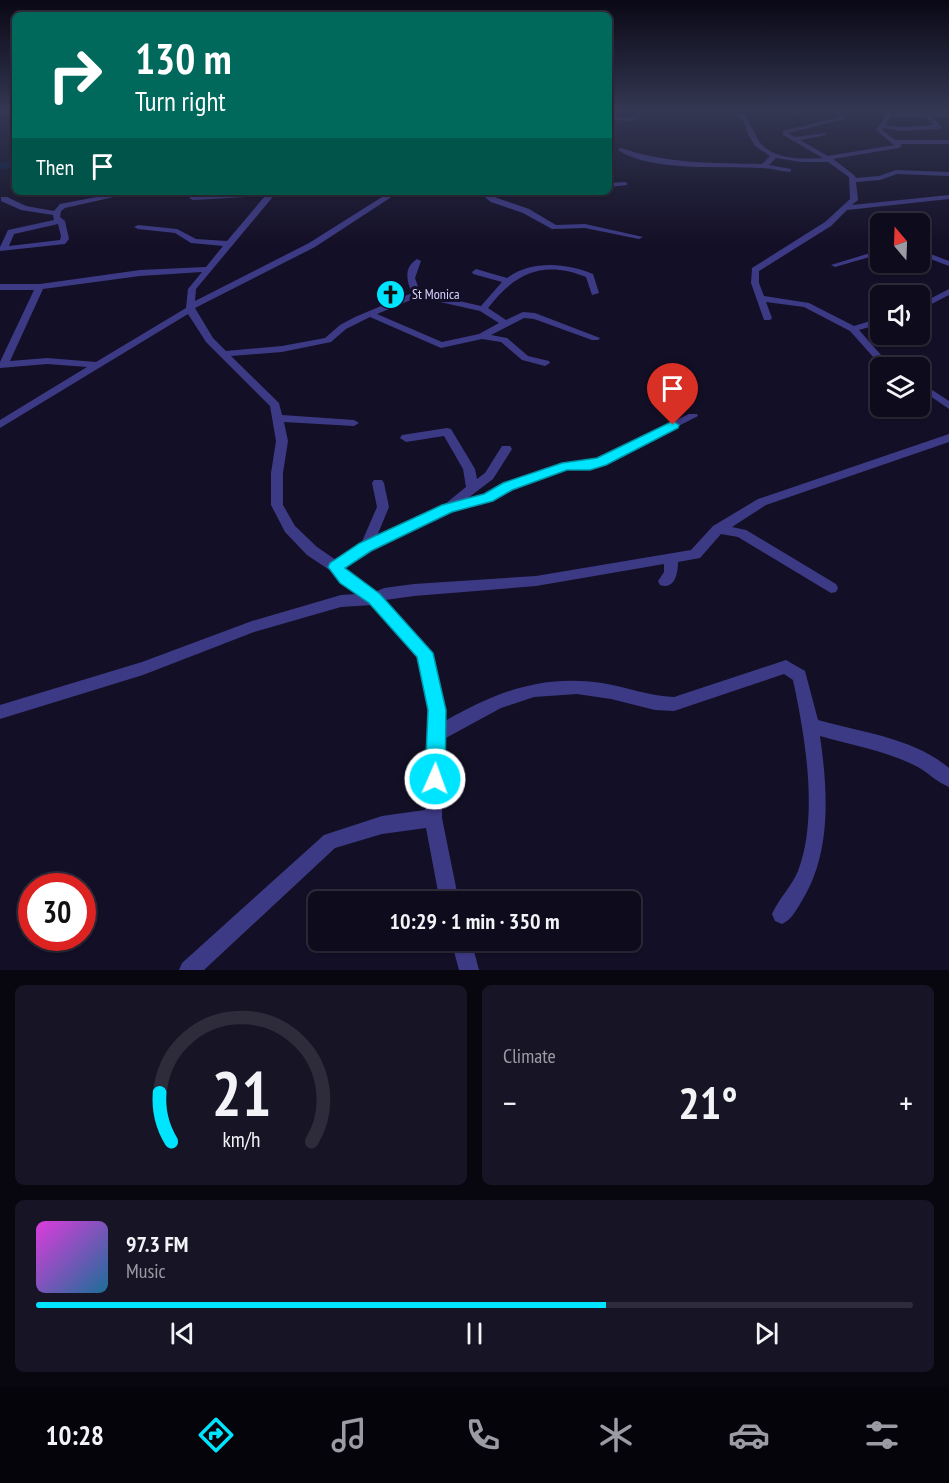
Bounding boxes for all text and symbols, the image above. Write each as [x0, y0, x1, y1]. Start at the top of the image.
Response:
text: 130 m [135, 31, 232, 86]
icon: right [36, 36, 114, 114]
text: Turn right [135, 84, 226, 118]
icon: arrive [86, 150, 119, 183]
text: Then [36, 153, 74, 181]
north arrow [870, 213, 930, 273]
map controls [870, 213, 930, 417]
church icon: St Monica [375, 278, 407, 310]
place label: St Monica [412, 285, 460, 303]
button: sound [870, 285, 930, 345]
button: layers [870, 357, 930, 417]
pin [647, 363, 698, 425]
icon: arrive [656, 372, 689, 405]
position arrow [403, 747, 467, 811]
speed limit sign: 30 [18, 873, 96, 951]
text: 10:29 · 1 min · 350 m [389, 907, 560, 935]
text: Climate [503, 1043, 556, 1069]
text: 21 [211, 1052, 271, 1133]
text: 21° [678, 1073, 738, 1131]
text: − [503, 1081, 517, 1124]
text: + [899, 1081, 913, 1124]
text: km/h [222, 1125, 260, 1153]
text: 97.3 FM [126, 1230, 188, 1258]
text: Music [126, 1258, 166, 1284]
icon: previous [166, 1317, 199, 1350]
icon: pause [458, 1317, 491, 1350]
icon: next [750, 1317, 783, 1350]
icon: directions [195, 1414, 237, 1456]
icon: music [328, 1414, 370, 1456]
icon: phone [462, 1414, 504, 1456]
icon: climate [595, 1414, 637, 1456]
icon: car [728, 1414, 770, 1456]
icon: filters [861, 1414, 903, 1456]
text: 10:28 [46, 1418, 104, 1452]

